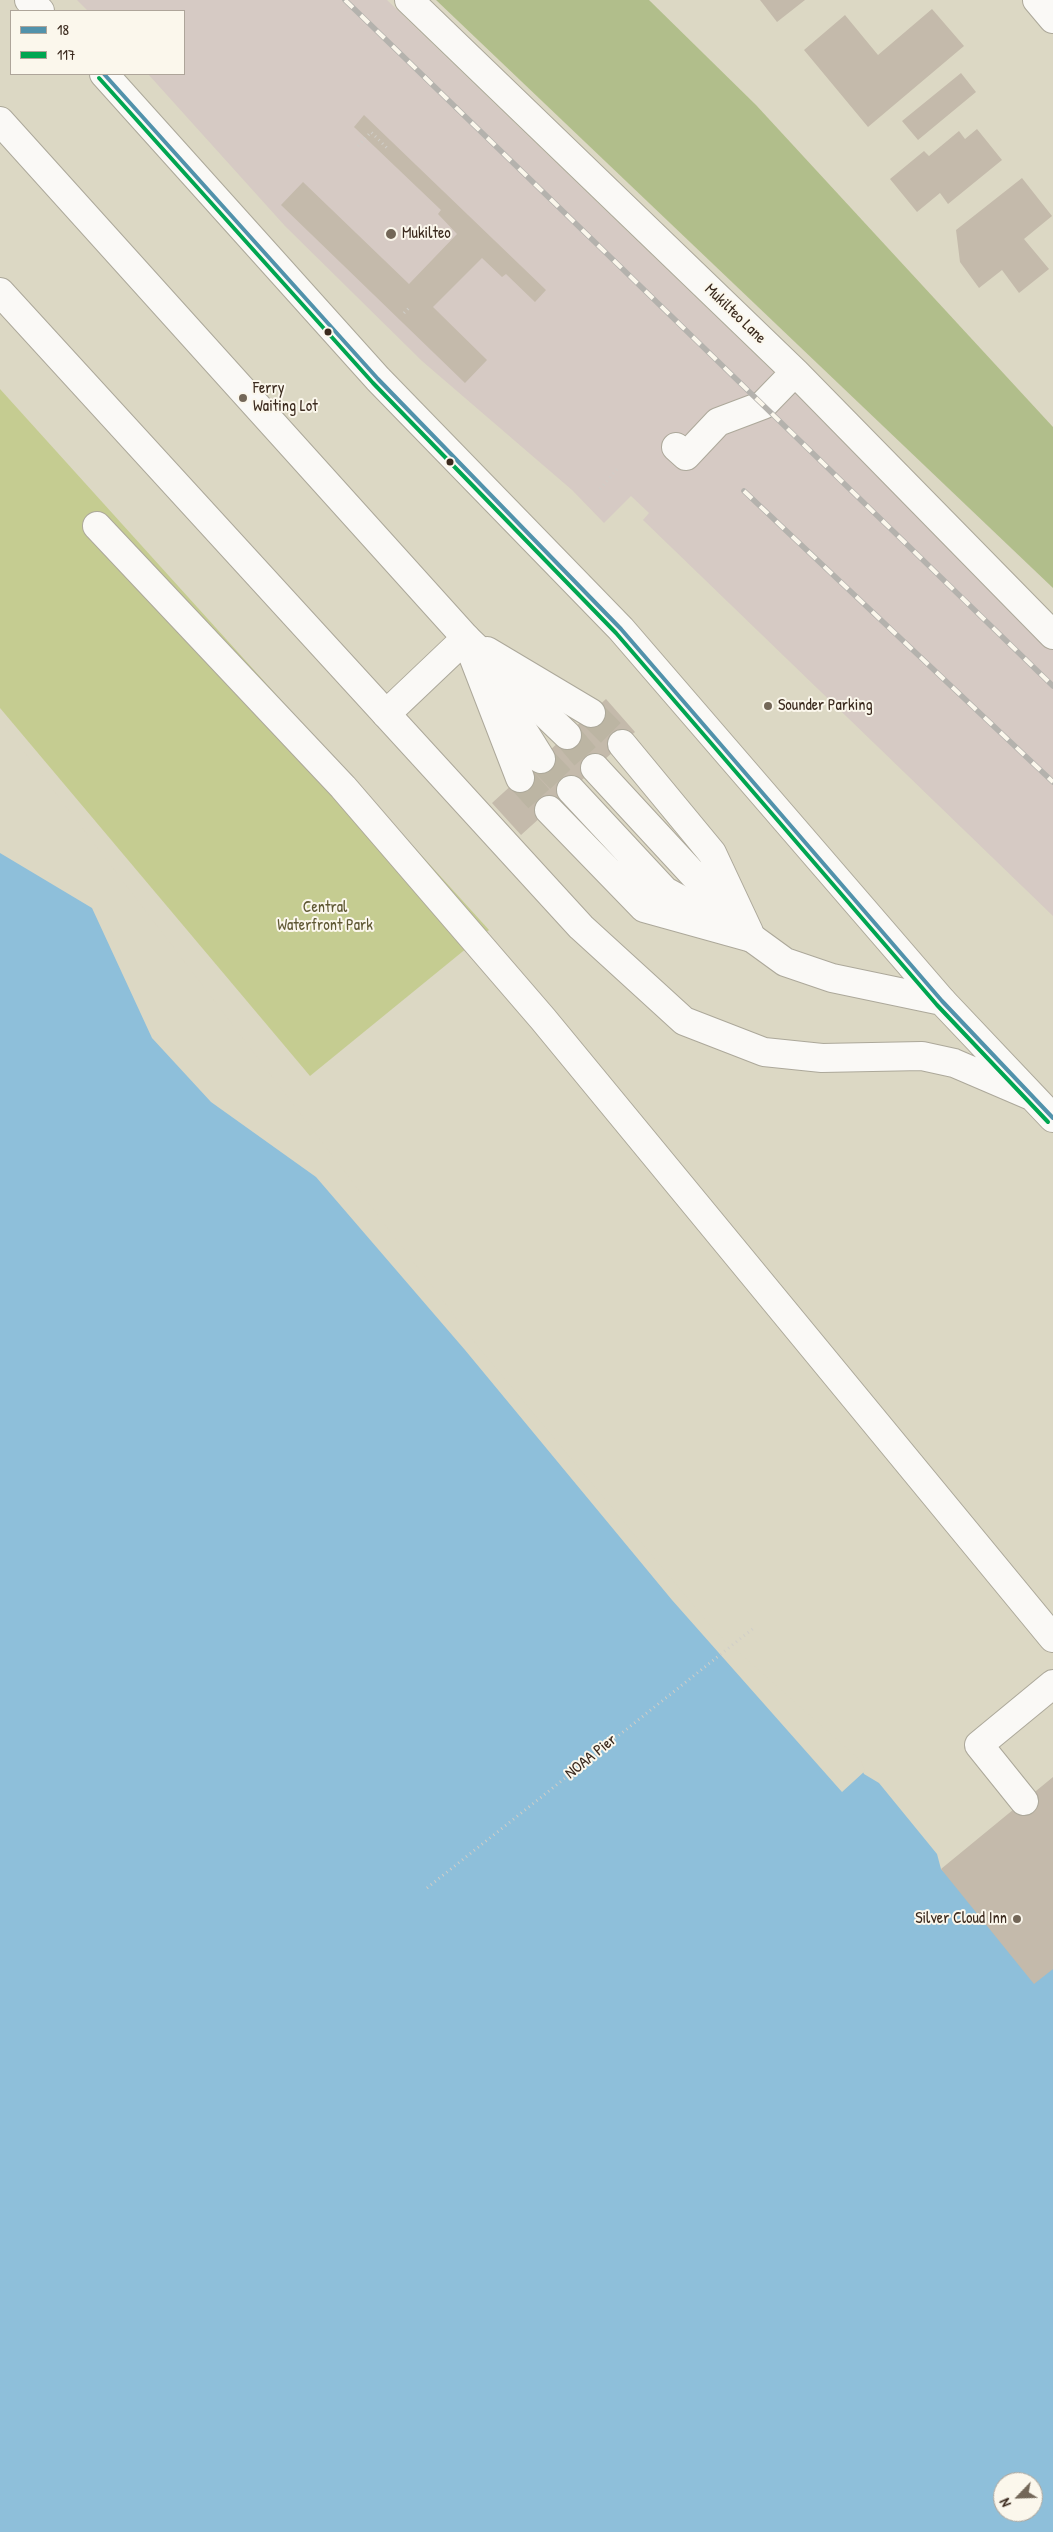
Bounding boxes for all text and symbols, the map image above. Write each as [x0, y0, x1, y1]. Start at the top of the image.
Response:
legend [10, 10, 185, 75]
text: 18 [57, 19, 69, 40]
text: 117 [57, 44, 75, 65]
place label: Mukilteo [402, 224, 451, 244]
marker: Mukilteo [384, 227, 398, 241]
street label: Mukilteo Lane [700, 280, 770, 348]
unlabelled marker [323, 327, 333, 337]
place label: Ferry Waiting Lot [253, 379, 318, 417]
marker: Ferry Waiting Lot [237, 392, 249, 404]
unlabelled marker [445, 457, 455, 467]
place label: Sounder Parking [778, 696, 873, 716]
marker: Sounder Parking [762, 700, 774, 712]
park label: Central Waterfront Park [277, 898, 373, 936]
street label: NOAA Pier [561, 1730, 621, 1784]
place label: Silver Cloud Inn [915, 1909, 1007, 1929]
marker: Silver Cloud Inn [1011, 1913, 1023, 1925]
north arrow [993, 2472, 1043, 2522]
text: N [995, 2496, 1015, 2510]

